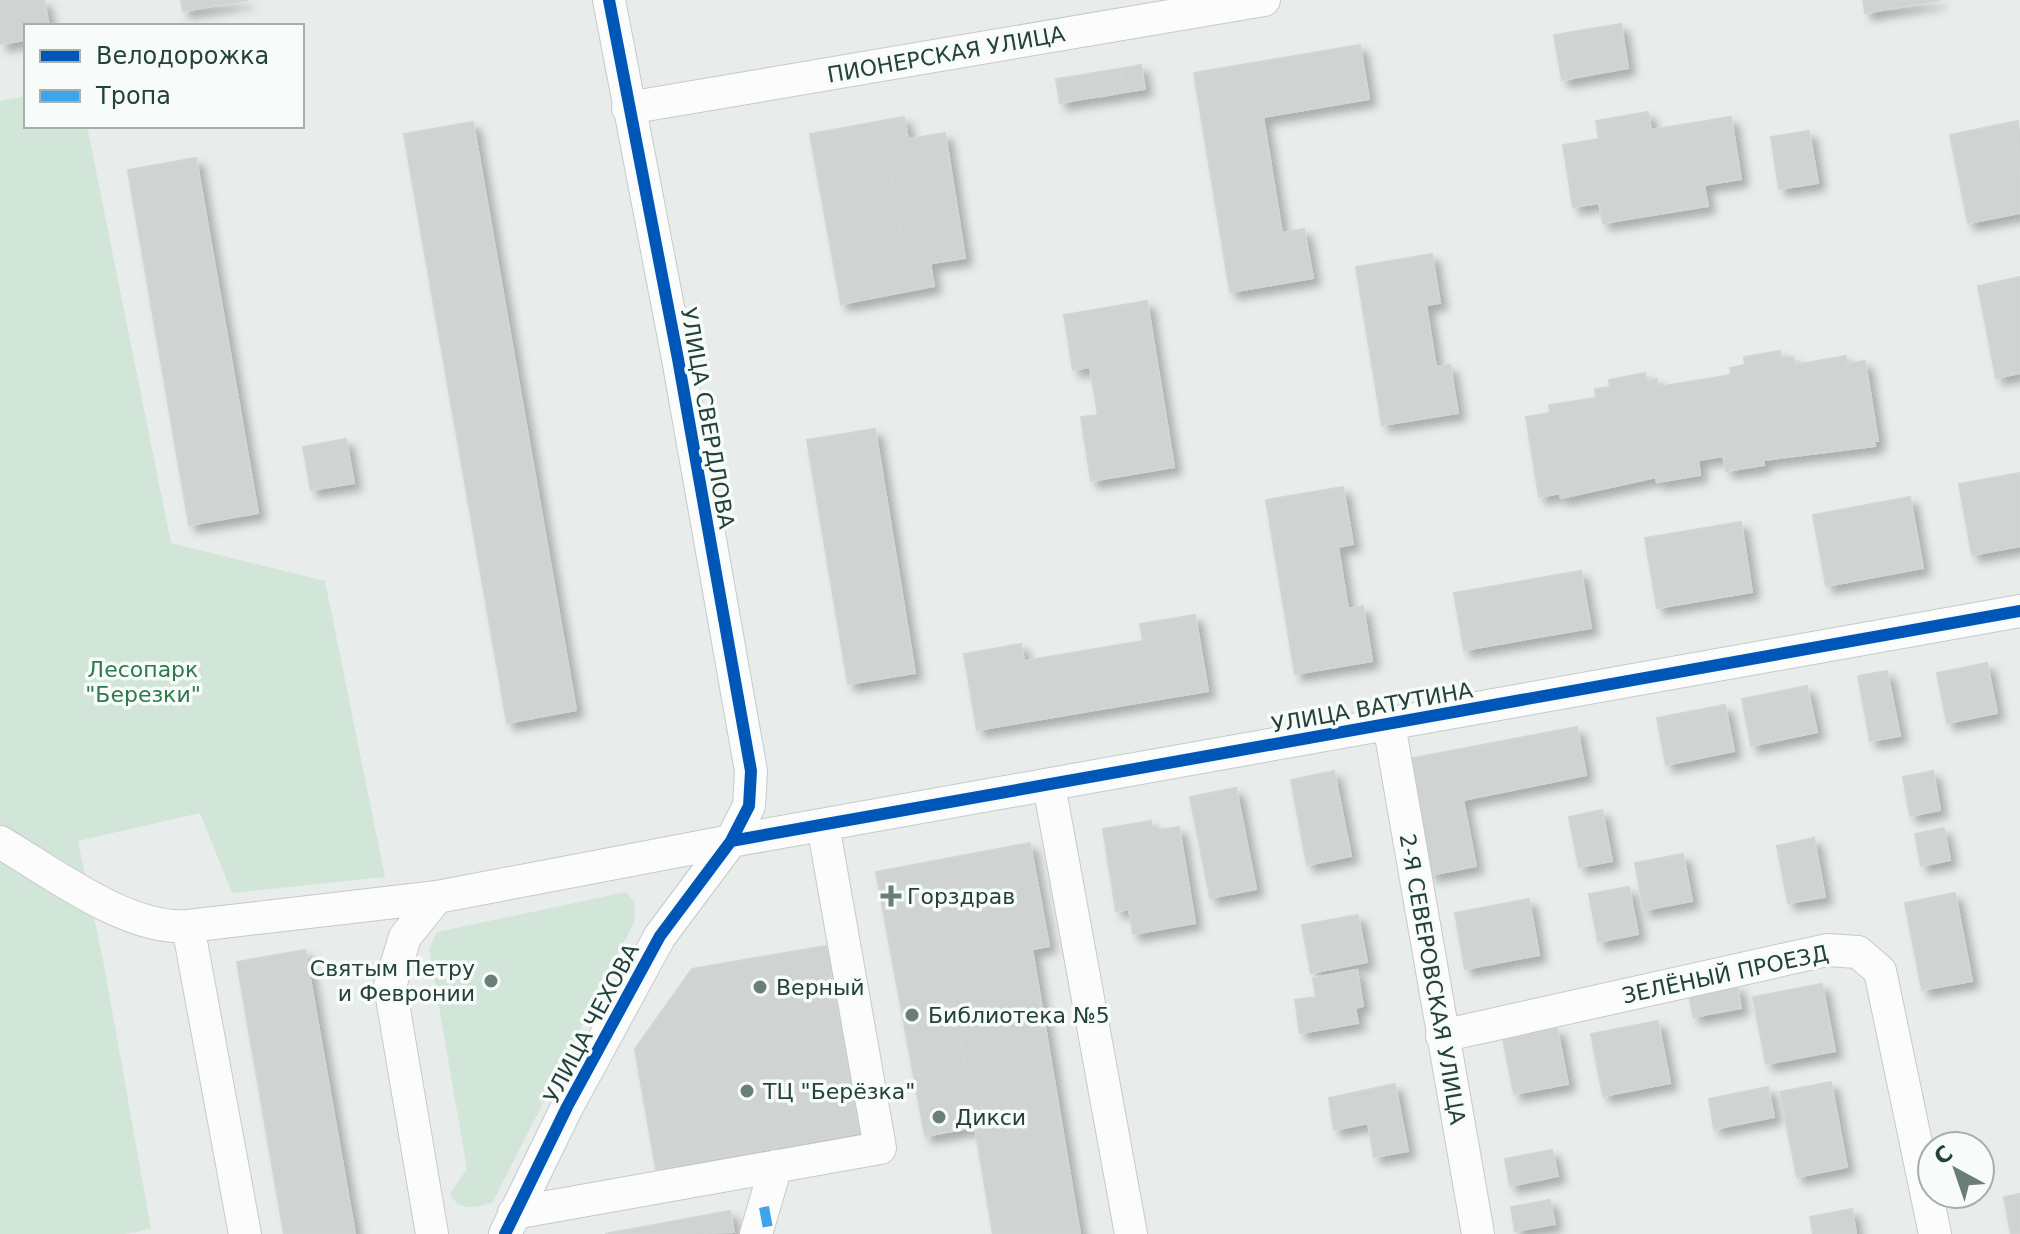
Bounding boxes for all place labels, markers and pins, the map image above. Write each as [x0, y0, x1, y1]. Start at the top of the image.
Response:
place label: Горздрав [907, 884, 1015, 909]
marker: Горздрав [882, 887, 900, 905]
place label: Святым Петру и Февронии [310, 956, 475, 1006]
marker: Святым Петру и Февронии [482, 972, 500, 990]
place label: Верный [776, 975, 865, 1000]
marker: Верный [751, 978, 769, 996]
place label: Библиотека №5 [928, 1003, 1110, 1028]
marker: Библиотека №5 [903, 1006, 921, 1024]
place label: ТЦ "Берёзка" [762, 1079, 915, 1104]
marker: ТЦ "Берёзка" [738, 1082, 756, 1100]
place label: Дикси [955, 1105, 1026, 1130]
marker: Дикси [930, 1108, 948, 1126]

